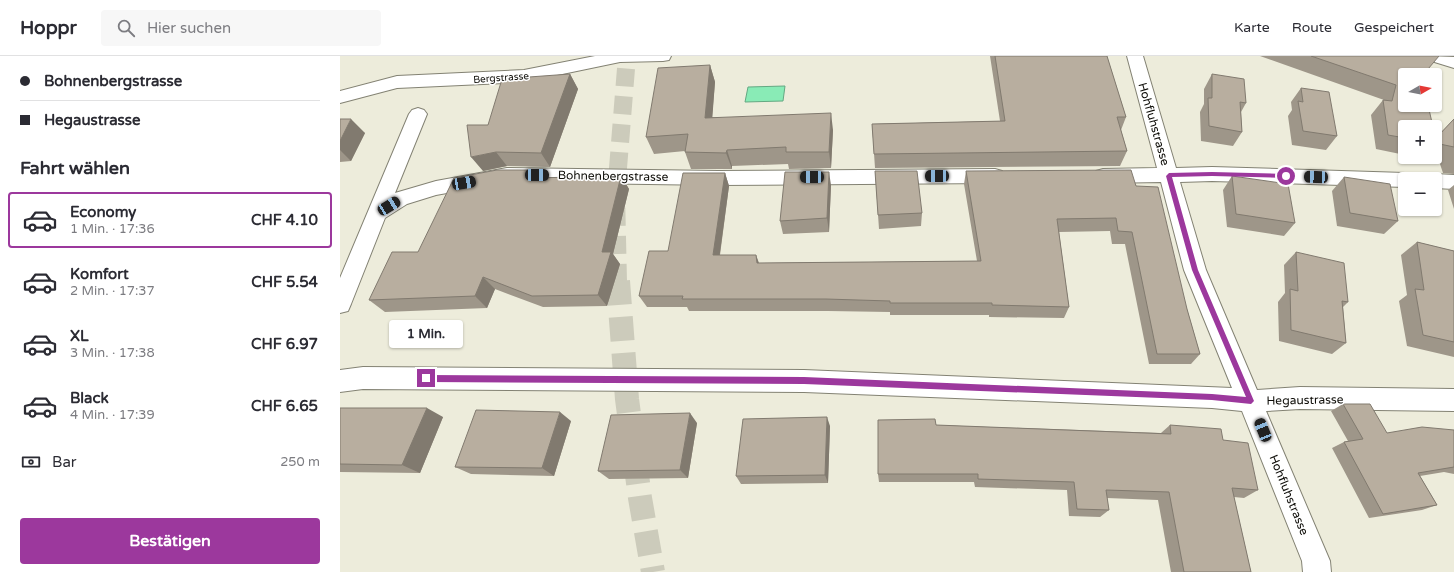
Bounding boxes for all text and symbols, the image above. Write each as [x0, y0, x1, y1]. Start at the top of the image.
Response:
search box [101, 10, 381, 46]
text: Hoppr [20, 17, 77, 39]
icon: search [115, 17, 137, 39]
text: Hier suchen [147, 19, 231, 37]
text: Karte [1234, 19, 1270, 36]
text: Route [1292, 19, 1332, 36]
text: Gespeichert [1354, 19, 1434, 36]
north arrow [1398, 68, 1442, 112]
map controls [1398, 68, 1442, 216]
street label: Bergstrasse [473, 70, 530, 86]
text: Bohnenbergstrasse [44, 72, 182, 90]
street label: Hohfluhstrasse [1135, 81, 1173, 167]
text: Hegaustrasse [44, 111, 141, 129]
button: + [1398, 120, 1442, 164]
text: Fahrt wählen [20, 157, 130, 179]
route start [1277, 167, 1295, 185]
street label: Bohnenbergstrasse [558, 168, 669, 184]
car [525, 169, 549, 181]
car [925, 170, 949, 182]
car [800, 171, 824, 183]
car [1304, 171, 1328, 183]
button: − [1398, 172, 1442, 216]
car [451, 175, 477, 191]
car [376, 195, 402, 217]
icon: car [22, 202, 58, 238]
text: Economy [70, 203, 136, 221]
text: CHF 4.10 [251, 211, 318, 229]
text: 1 Min. · 17:36 [70, 221, 155, 237]
icon: car [22, 264, 58, 300]
text: Komfort [70, 265, 129, 283]
text: CHF 5.54 [251, 273, 318, 291]
text: 2 Min. · 17:37 [70, 283, 155, 299]
callout: 1 Min. [389, 320, 463, 348]
icon: car [22, 326, 58, 362]
text: 1 Min. [407, 326, 445, 342]
text: XL [70, 327, 89, 345]
text: CHF 6.97 [251, 335, 318, 353]
text: 3 Min. · 17:38 [70, 345, 155, 361]
route end [417, 369, 435, 387]
icon: car [22, 388, 58, 424]
text: Black [70, 389, 109, 407]
street label: Hegaustrasse [1266, 392, 1344, 408]
text: CHF 6.65 [251, 397, 318, 415]
text: 4 Min. · 17:39 [70, 407, 155, 423]
car [1253, 417, 1273, 443]
icon: cash [20, 451, 42, 473]
text: Bar [52, 453, 77, 471]
street label: Hohfluhstrasse [1266, 453, 1312, 537]
text: 250 m [280, 454, 320, 470]
button: Bestätigen [20, 518, 320, 564]

